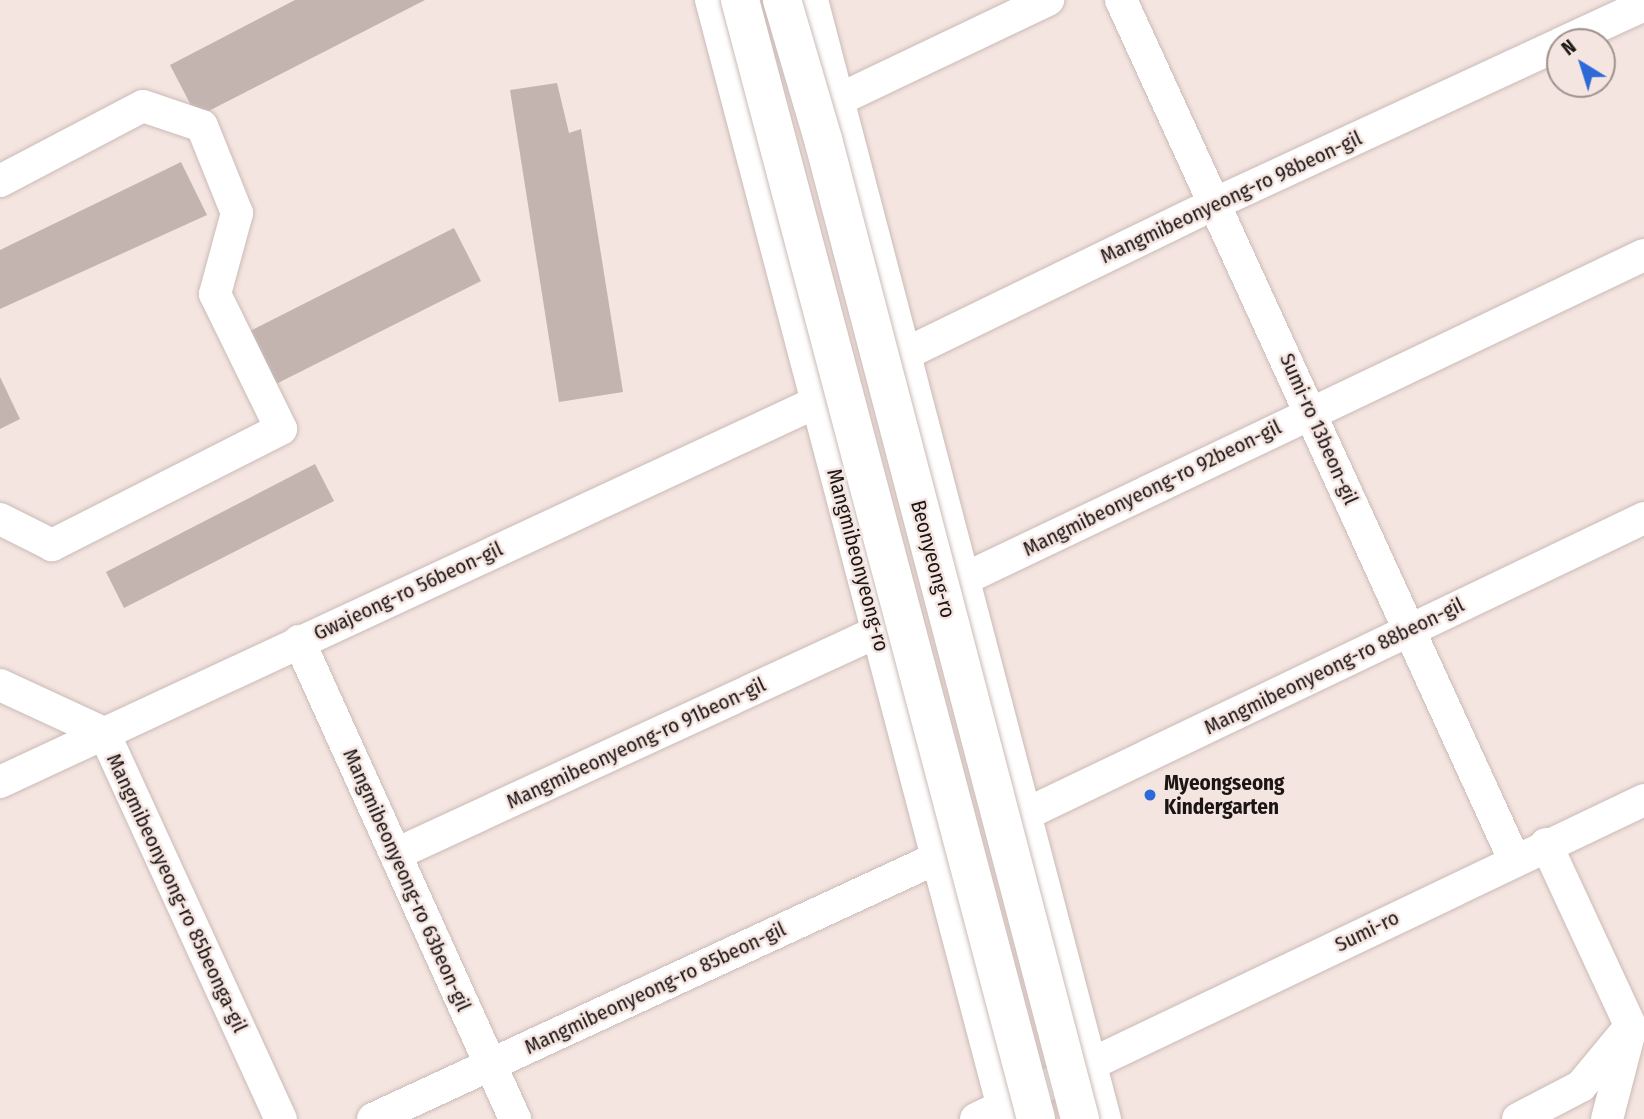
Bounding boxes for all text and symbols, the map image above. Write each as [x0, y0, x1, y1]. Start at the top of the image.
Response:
north arrow [1546, 28, 1616, 98]
text: N [1557, 35, 1581, 60]
street label: Mangmibeonyeong-ro 98beon-gil [1096, 125, 1366, 269]
street label: Sumi-ro 13beon-gil [1274, 349, 1364, 509]
street label: Mangmibeonyeong-ro 92beon-gil [1019, 414, 1285, 562]
street label: Mangmibeonyeong-ro [821, 466, 895, 654]
street label: Beonyeong-ro [905, 497, 961, 621]
street label: Gwajeong-ro 56beon-gil [309, 536, 507, 646]
street label: Mangmibeonyeong-ro 88beon-gil [1200, 592, 1468, 740]
street label: Mangmibeonyeong-ro 91beon-gil [502, 672, 770, 814]
street label: Mangmibeonyeong-ro 63beon-gil [338, 745, 476, 1015]
street label: Mangmibeonyeong-ro 85beonga-gil [101, 750, 253, 1036]
place label: Myeongseong Kindergarten [1164, 770, 1285, 820]
marker: Myeongseong Kindergarten [1142, 787, 1158, 803]
street label: Sumi-ro [1331, 905, 1403, 957]
street label: Mangmibeonyeong-ro 85beon-gil [520, 916, 790, 1060]

